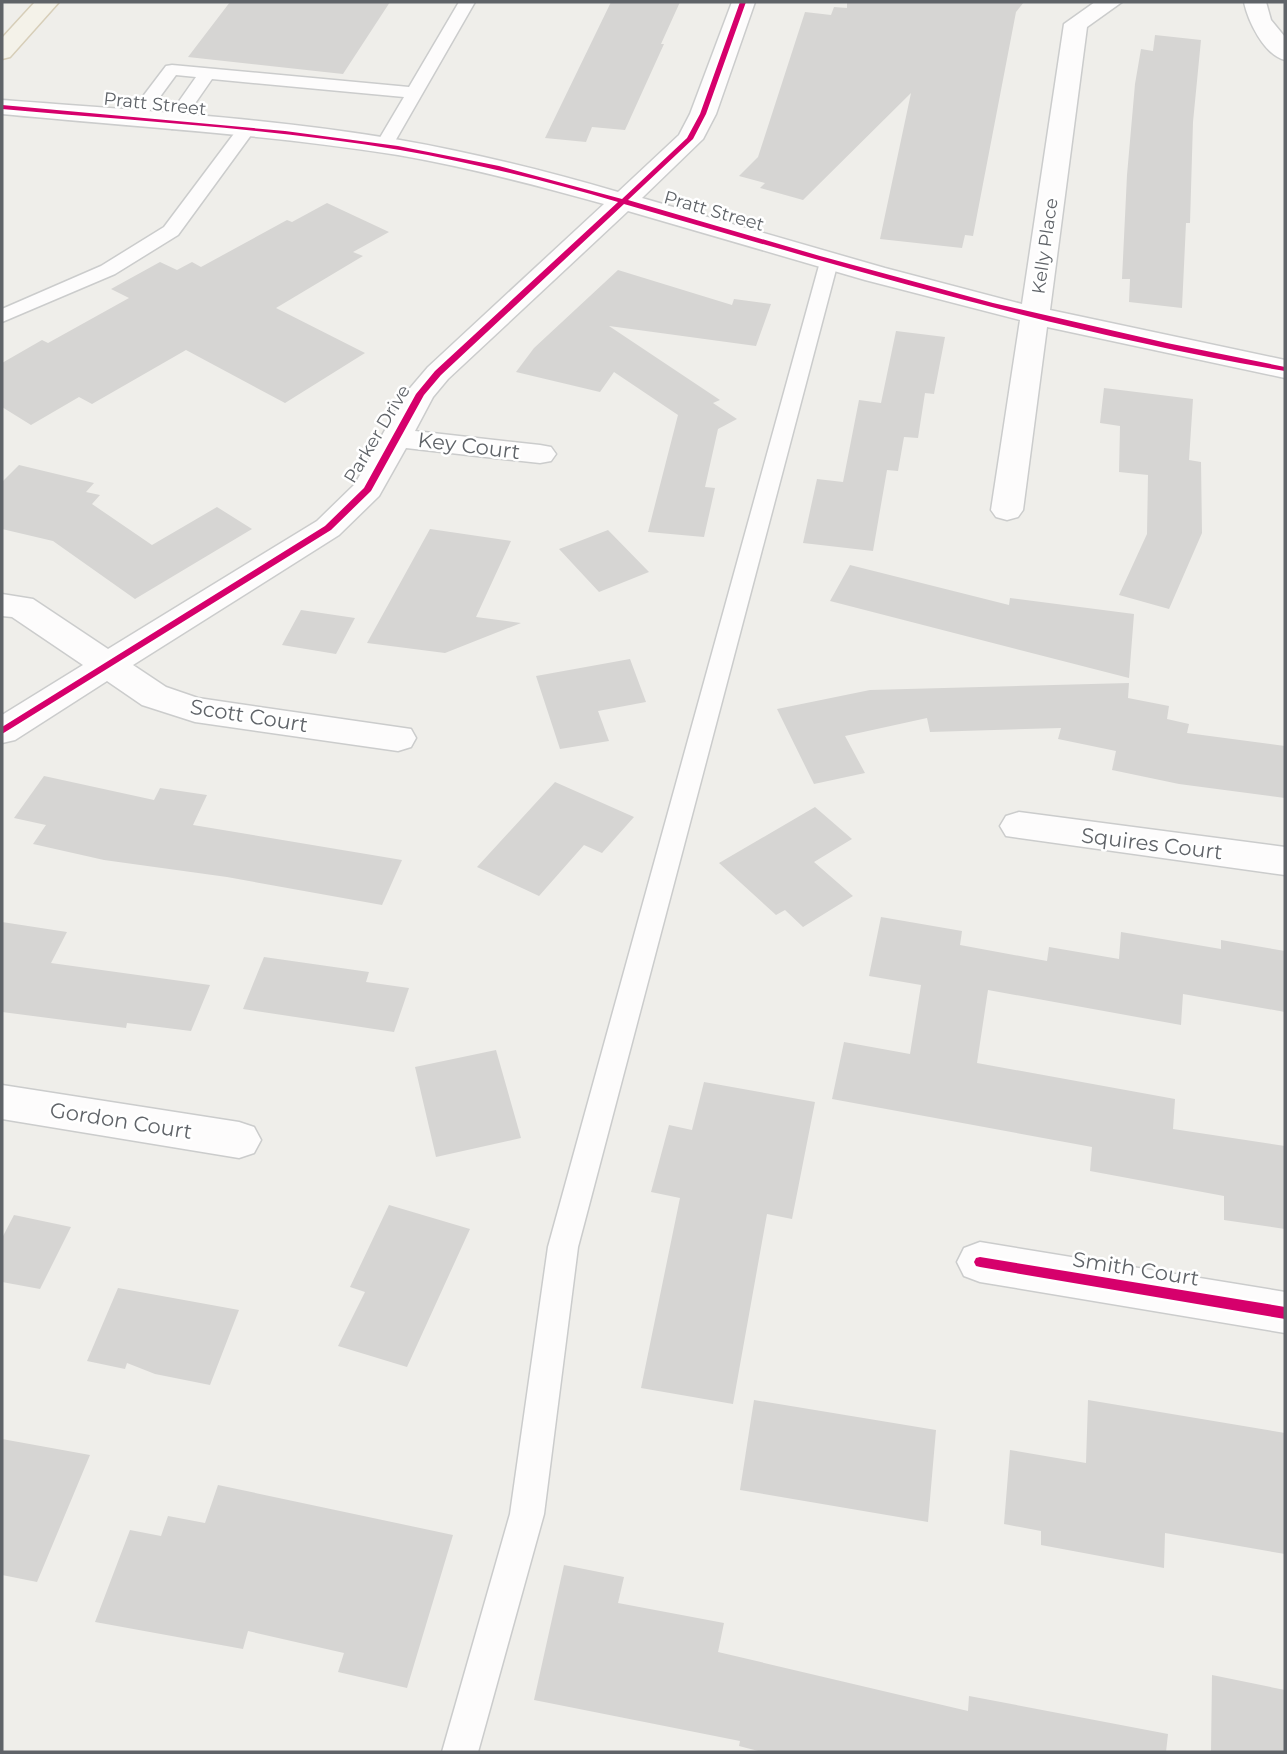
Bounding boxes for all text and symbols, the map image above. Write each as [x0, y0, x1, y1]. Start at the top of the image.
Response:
street label: Pratt Street [103, 88, 207, 120]
street label: Pratt Street [661, 186, 767, 236]
street label: Kelly Place [1027, 197, 1063, 295]
street label: Parker Drive [339, 381, 415, 487]
street label: Key Court [417, 427, 522, 464]
street label: Scott Court [188, 694, 310, 737]
street label: Squires Court [1080, 822, 1224, 865]
street label: Gordon Court [48, 1097, 194, 1144]
street label: Smith Court [1071, 1246, 1201, 1291]

